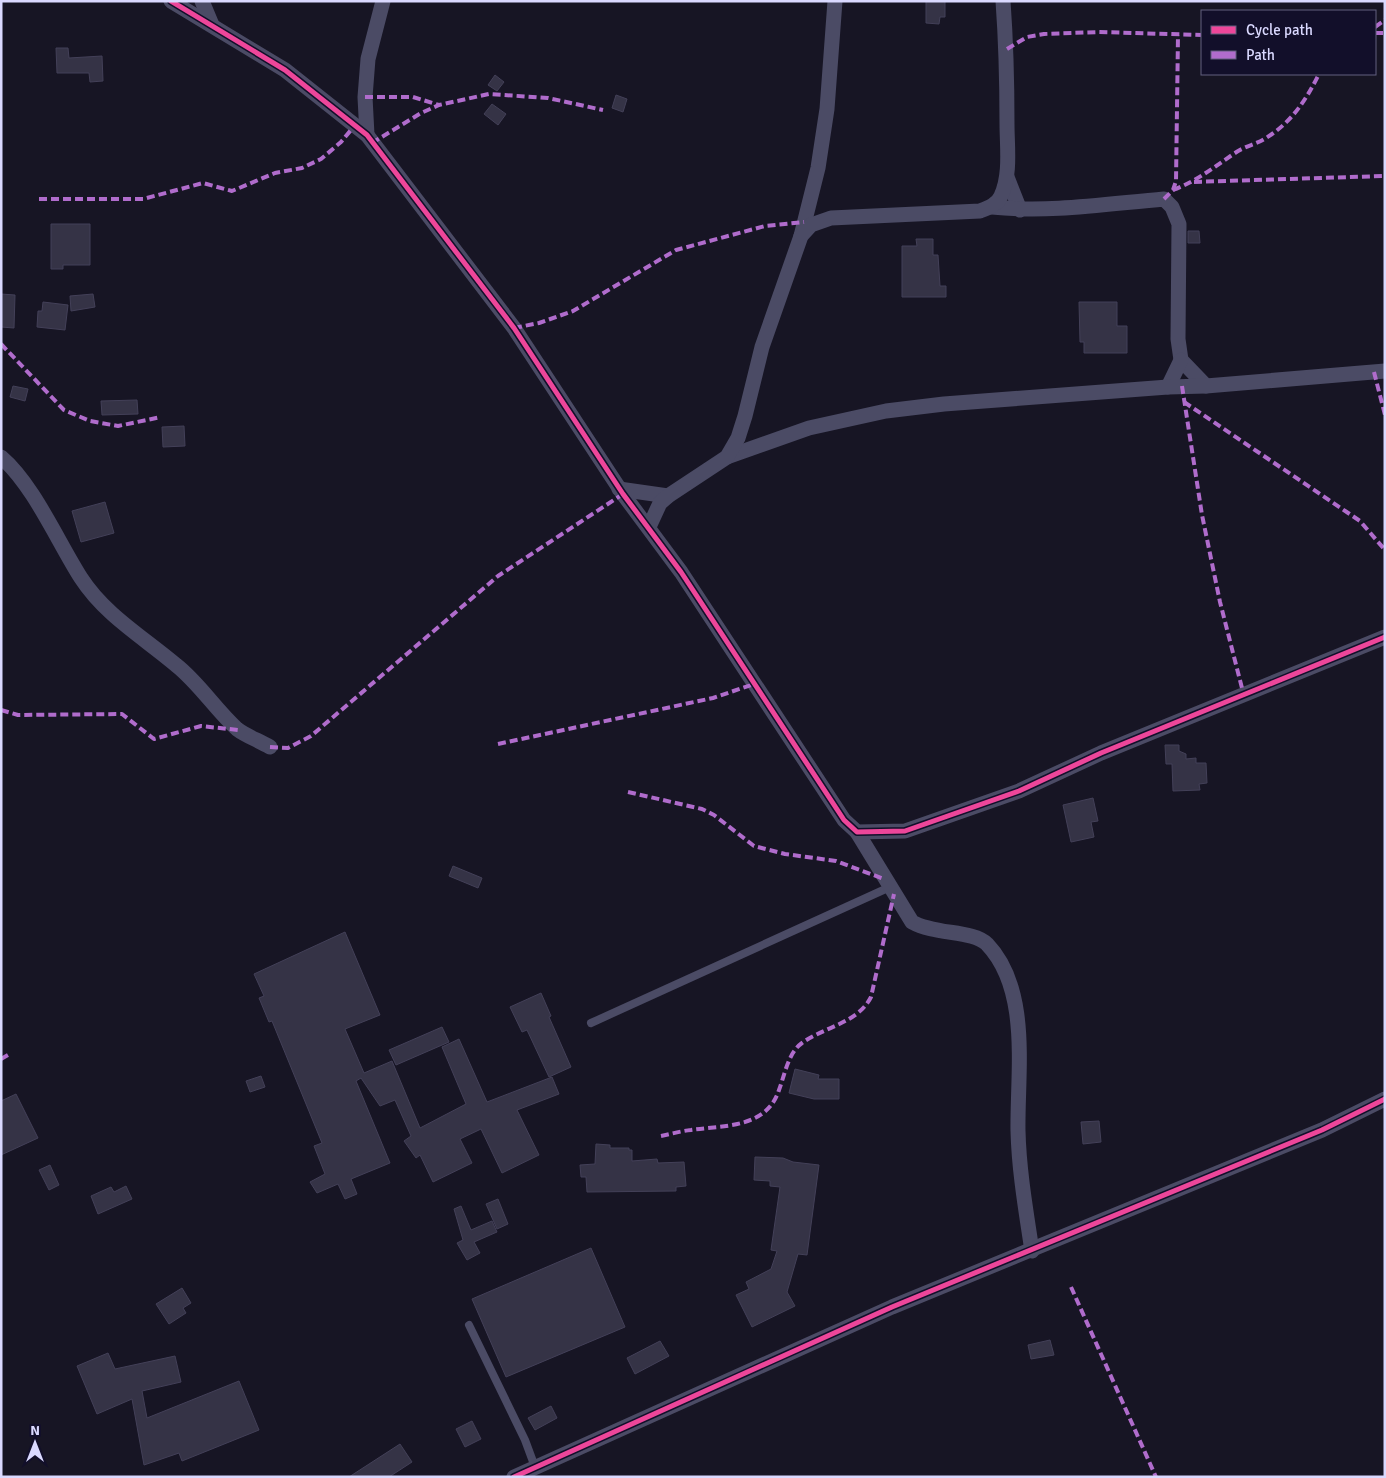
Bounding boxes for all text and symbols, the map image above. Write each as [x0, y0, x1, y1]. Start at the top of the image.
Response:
legend [1201, 10, 1376, 75]
text: Cycle path [1246, 21, 1313, 39]
text: Path [1246, 46, 1275, 64]
north arrow [10, 1418, 60, 1468]
text: N [30, 1422, 40, 1439]

